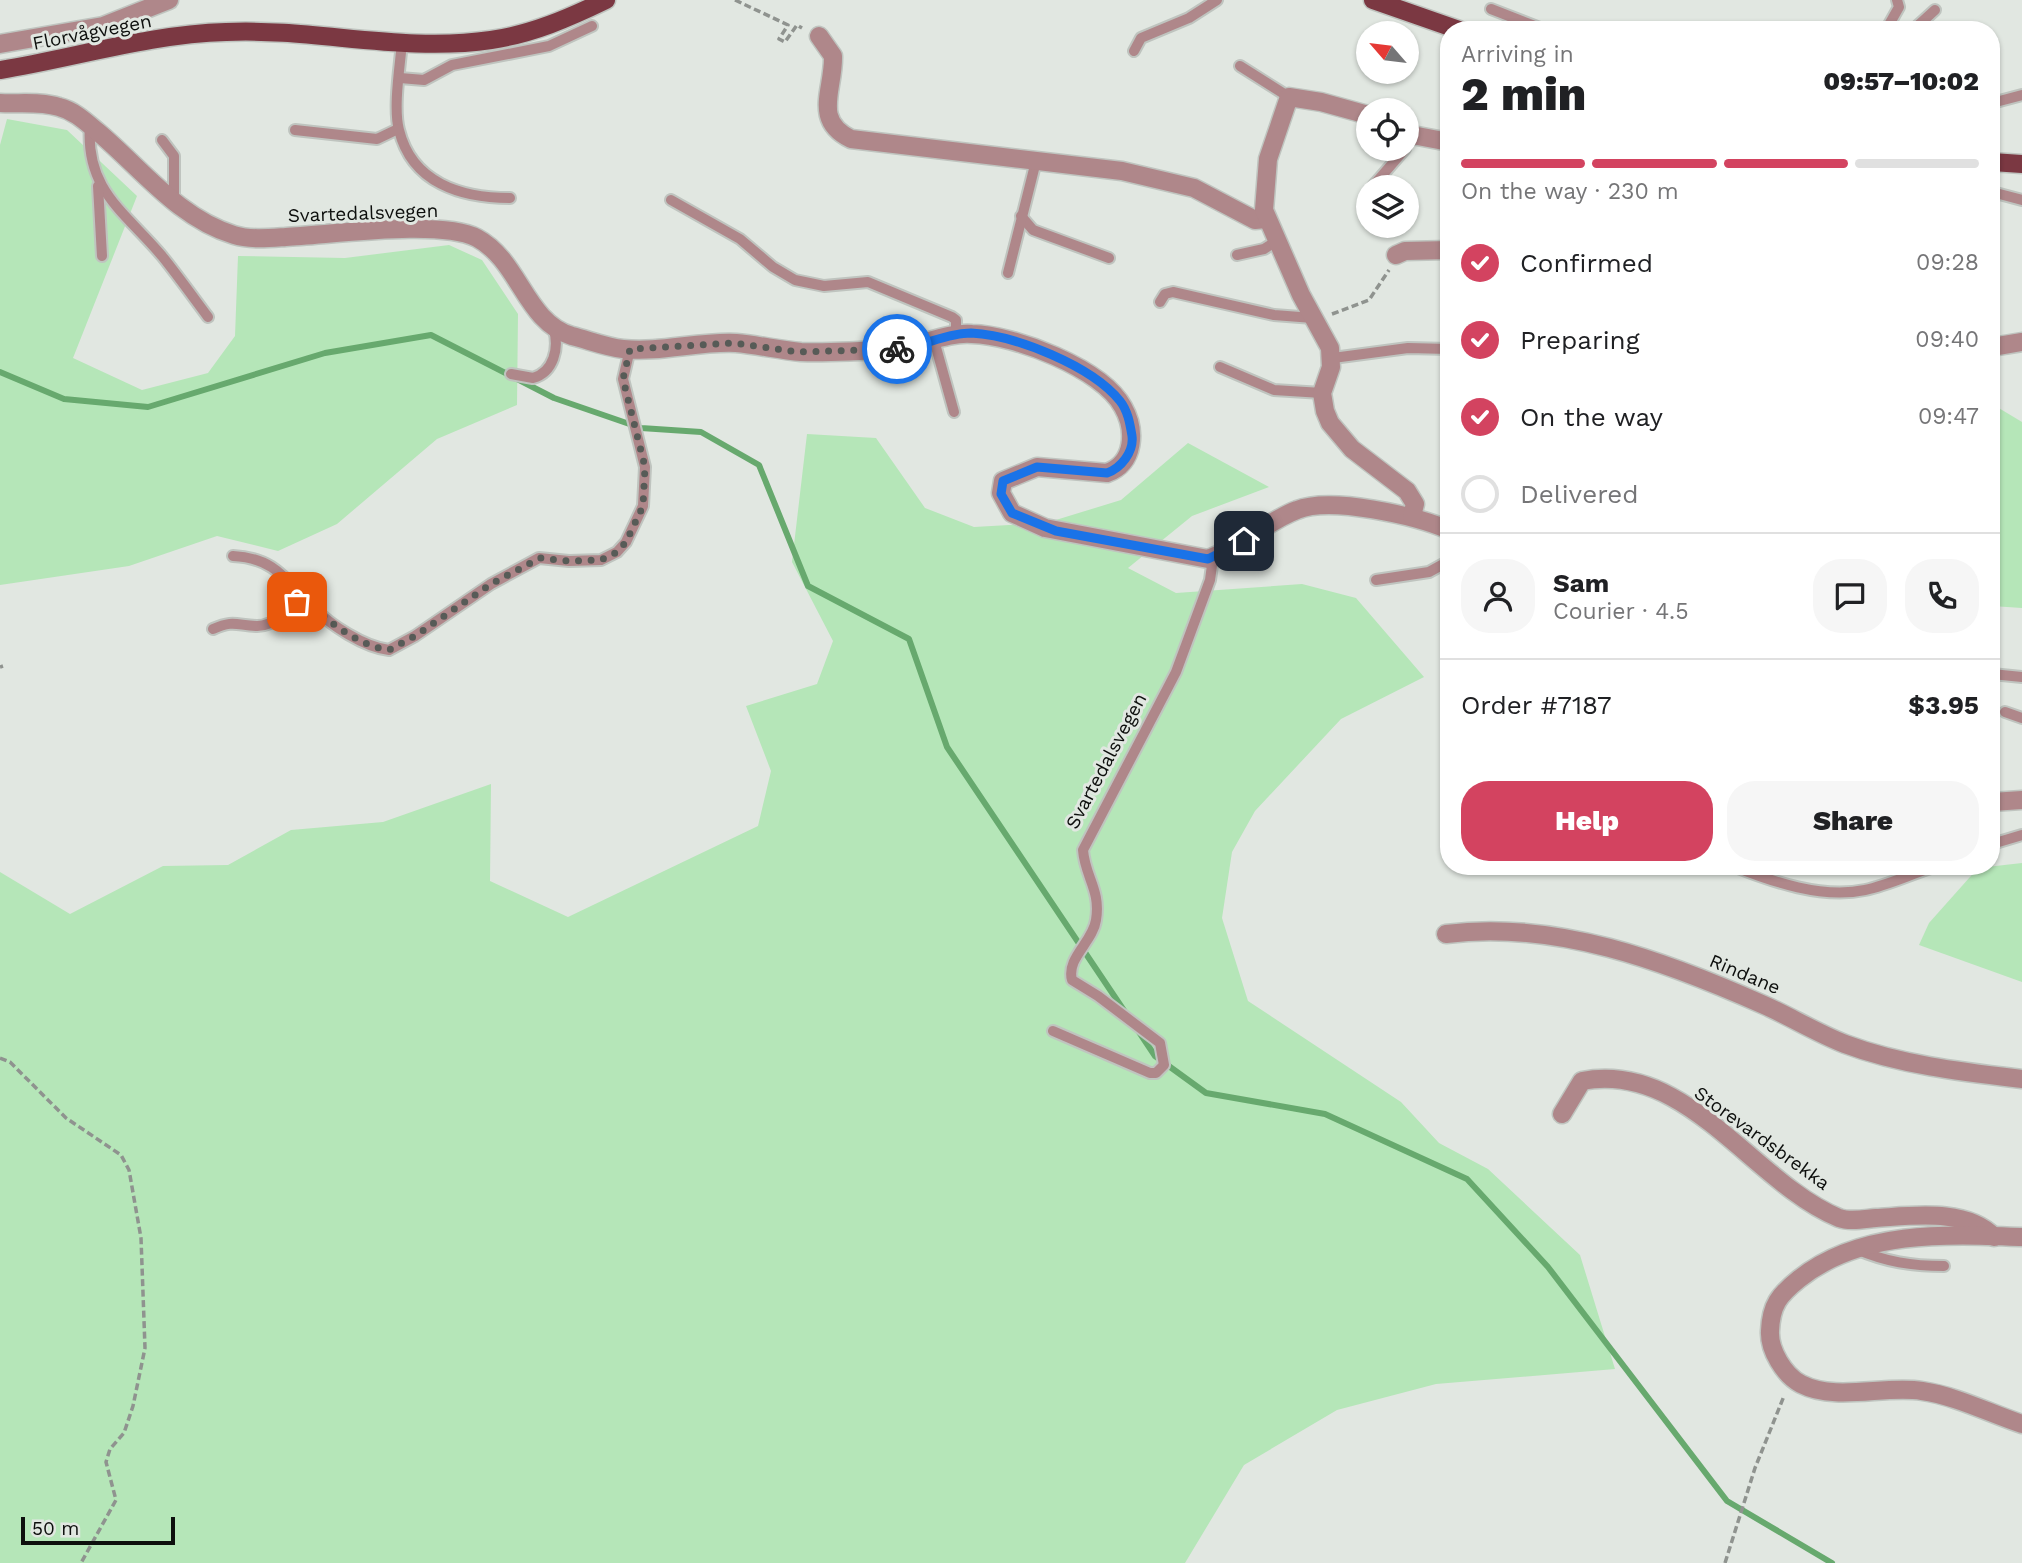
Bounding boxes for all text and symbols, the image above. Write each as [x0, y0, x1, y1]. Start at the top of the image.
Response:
street label: Florvågvegen [31, 9, 153, 55]
north arrow [1356, 21, 1419, 84]
map controls [1356, 21, 1419, 238]
text: Arriving in [1461, 41, 1574, 68]
text: 09:57–10:02 [1823, 66, 1979, 96]
text: 2 min [1461, 67, 1586, 121]
button: locate [1356, 98, 1419, 161]
button: layers [1356, 175, 1419, 238]
text: On the way · 230 m [1461, 178, 1679, 205]
street label: Svartedalsvegen [287, 199, 439, 227]
icon: check [1461, 244, 1499, 282]
text: Confirmed [1520, 248, 1653, 278]
text: 09:28 [1916, 249, 1979, 276]
courier [862, 314, 932, 384]
icon: check [1461, 321, 1499, 359]
text: Preparing [1520, 325, 1640, 355]
text: 09:40 [1915, 326, 1979, 353]
icon: bike [878, 330, 916, 368]
icon: check [1461, 398, 1499, 436]
text: On the way [1520, 402, 1663, 432]
text: 09:47 [1918, 403, 1979, 430]
text: Delivered [1520, 479, 1639, 509]
pin [1214, 511, 1274, 571]
icon: home [1225, 522, 1263, 560]
button: person [1461, 559, 1535, 633]
button: chat [1813, 559, 1887, 633]
button: phone [1905, 559, 1979, 633]
text: Sam [1553, 568, 1609, 598]
pin [267, 572, 327, 632]
icon: bag [278, 583, 316, 621]
text: Courier · 4.5 [1553, 598, 1689, 625]
street label: Svartedalsvegen [1061, 689, 1151, 833]
text: Order #7187 [1461, 690, 1612, 720]
text: $3.95 [1908, 690, 1979, 720]
button: Help [1461, 781, 1713, 861]
button: Share [1727, 781, 1979, 861]
street label: Rindane [1706, 949, 1784, 999]
street label: Storevardsbrekka [1690, 1081, 1834, 1195]
scale bar [21, 1514, 175, 1546]
text: 50 m [32, 1517, 79, 1540]

